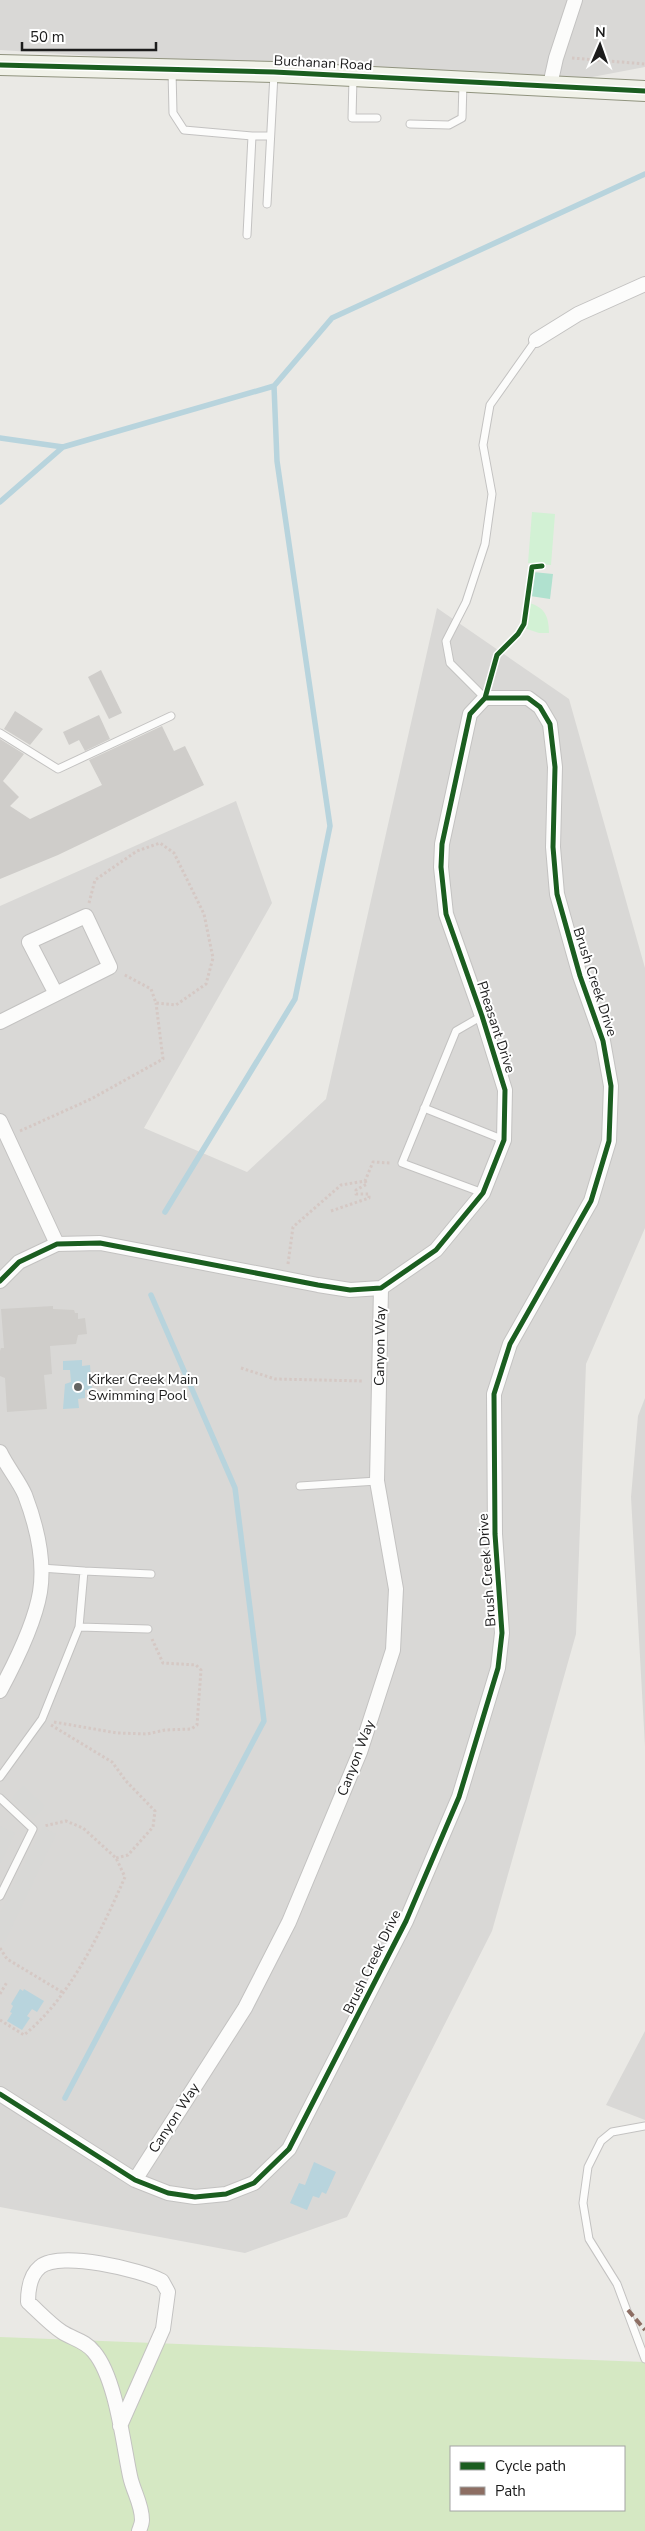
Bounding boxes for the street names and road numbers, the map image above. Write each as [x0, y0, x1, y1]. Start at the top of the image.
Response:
street label: Buchanan Road [273, 51, 373, 75]
street label: Brush Creek Drive [568, 925, 622, 1039]
street label: Pheasant Drive [472, 979, 520, 1075]
street label: Canyon Way [370, 1305, 390, 1386]
street label: Brush Creek Drive [474, 1513, 500, 1627]
street label: Canyon Way [333, 1716, 380, 1799]
street label: Brush Creek Drive [339, 1907, 405, 2017]
street label: Canyon Way [144, 2079, 204, 2157]

